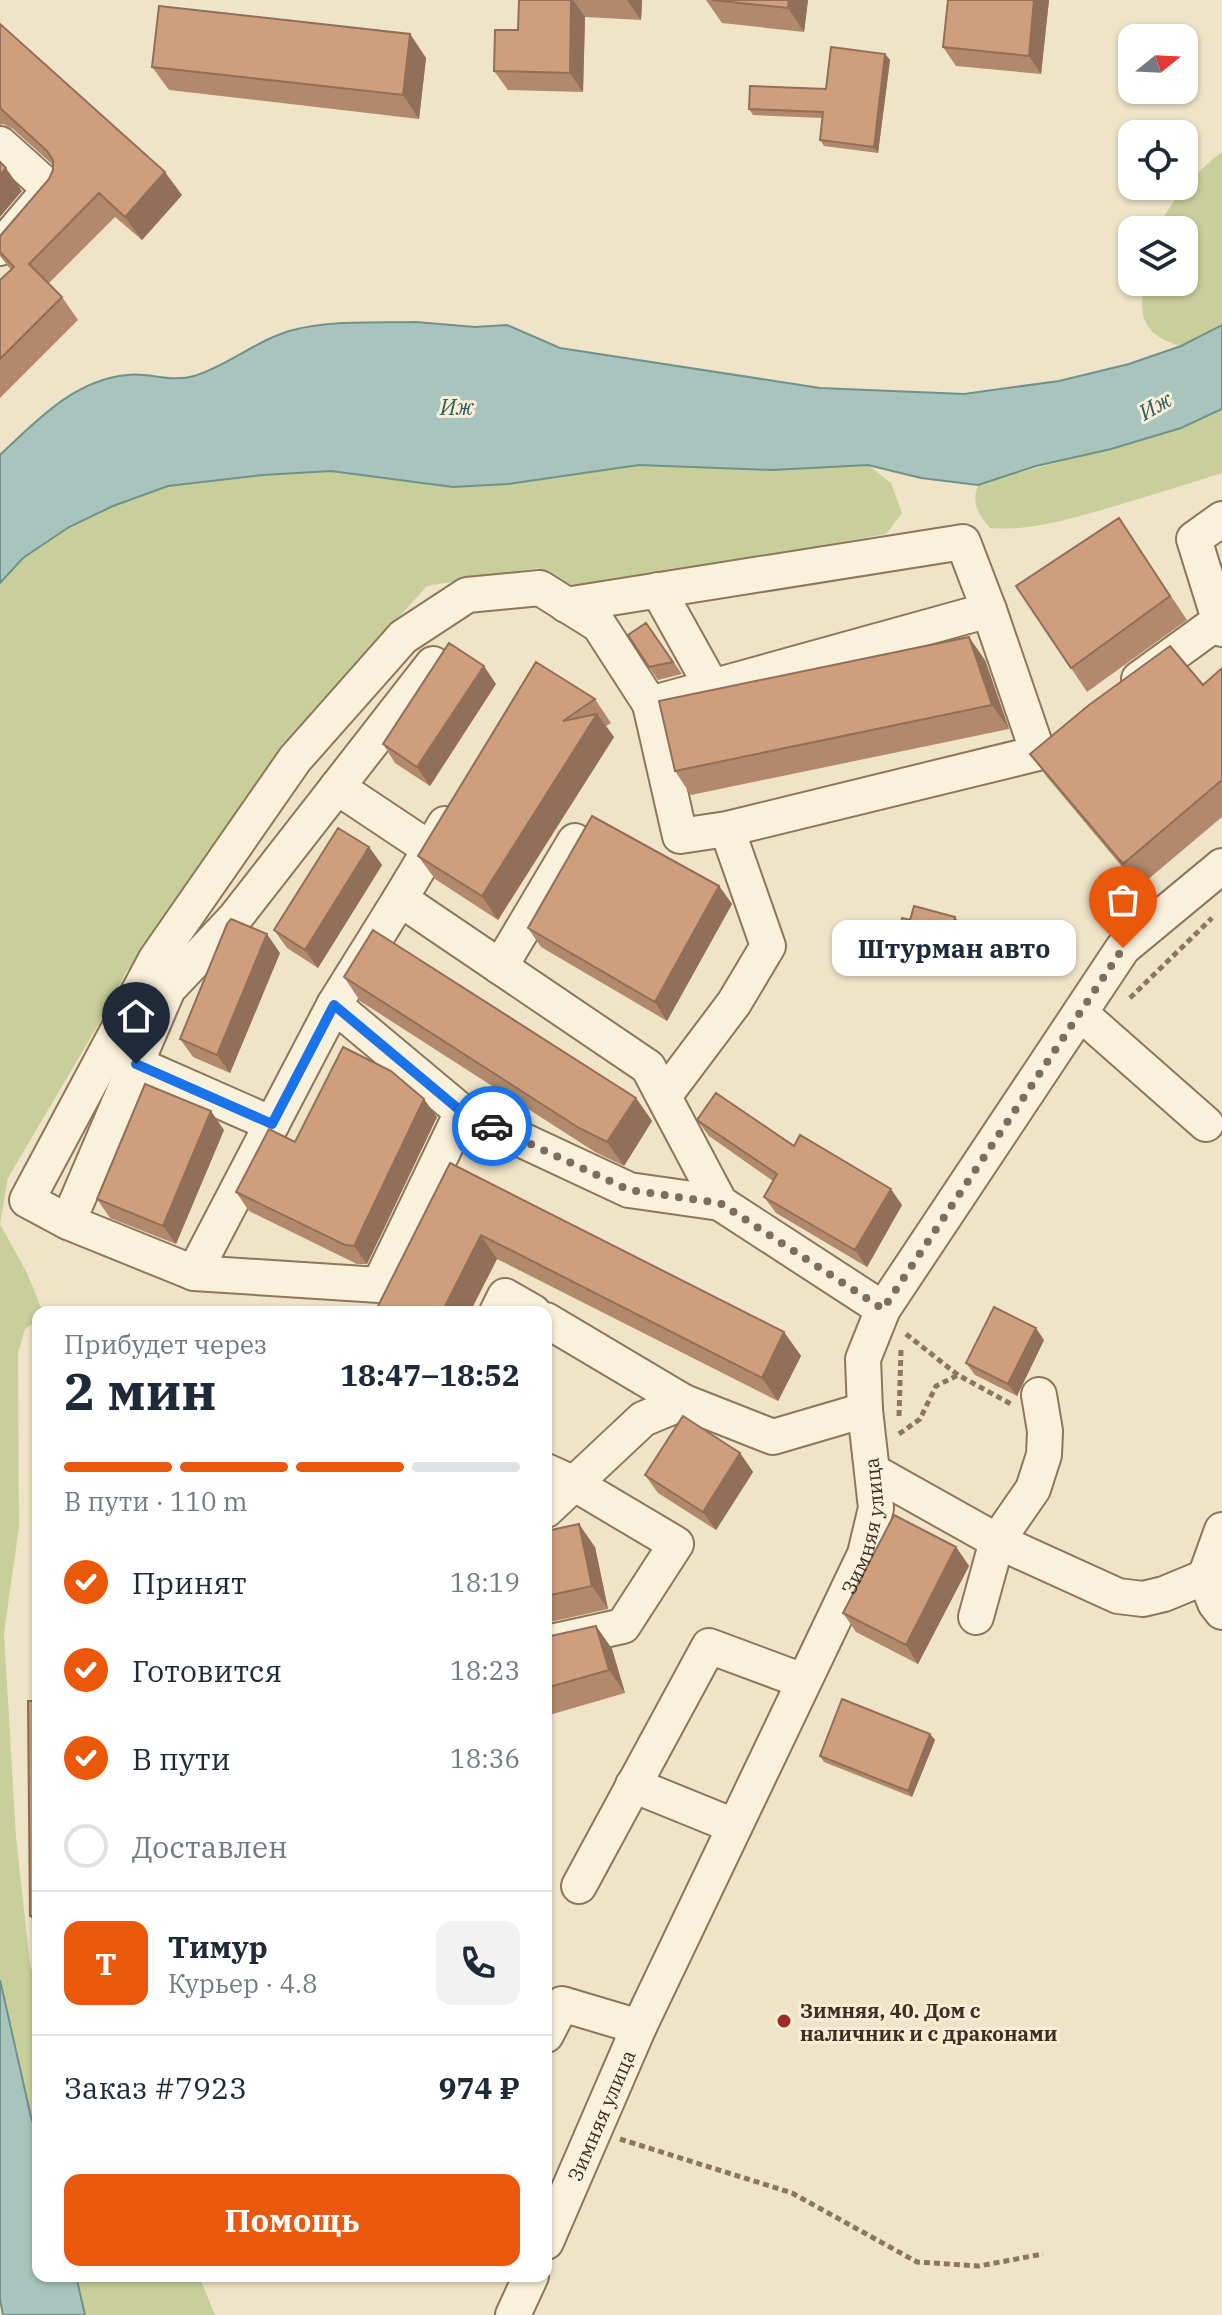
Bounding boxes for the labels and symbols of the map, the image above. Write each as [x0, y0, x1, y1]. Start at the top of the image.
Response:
north arrow [1118, 24, 1198, 104]
water label: Иж [1132, 384, 1178, 427]
water label: Иж [439, 392, 475, 421]
pin [1089, 866, 1157, 948]
callout: Штурман авто [831, 920, 1075, 976]
pin [102, 982, 170, 1064]
courier [452, 1086, 532, 1166]
street label: Зимняя улица [834, 1456, 890, 1598]
place label: Зимняя, 40. Дом с наличник и с драконами [800, 1997, 1057, 2047]
marker: Зимняя, 40. Дом с наличник и с драконами [775, 2012, 793, 2030]
street label: Зимняя улица [560, 2045, 641, 2185]

